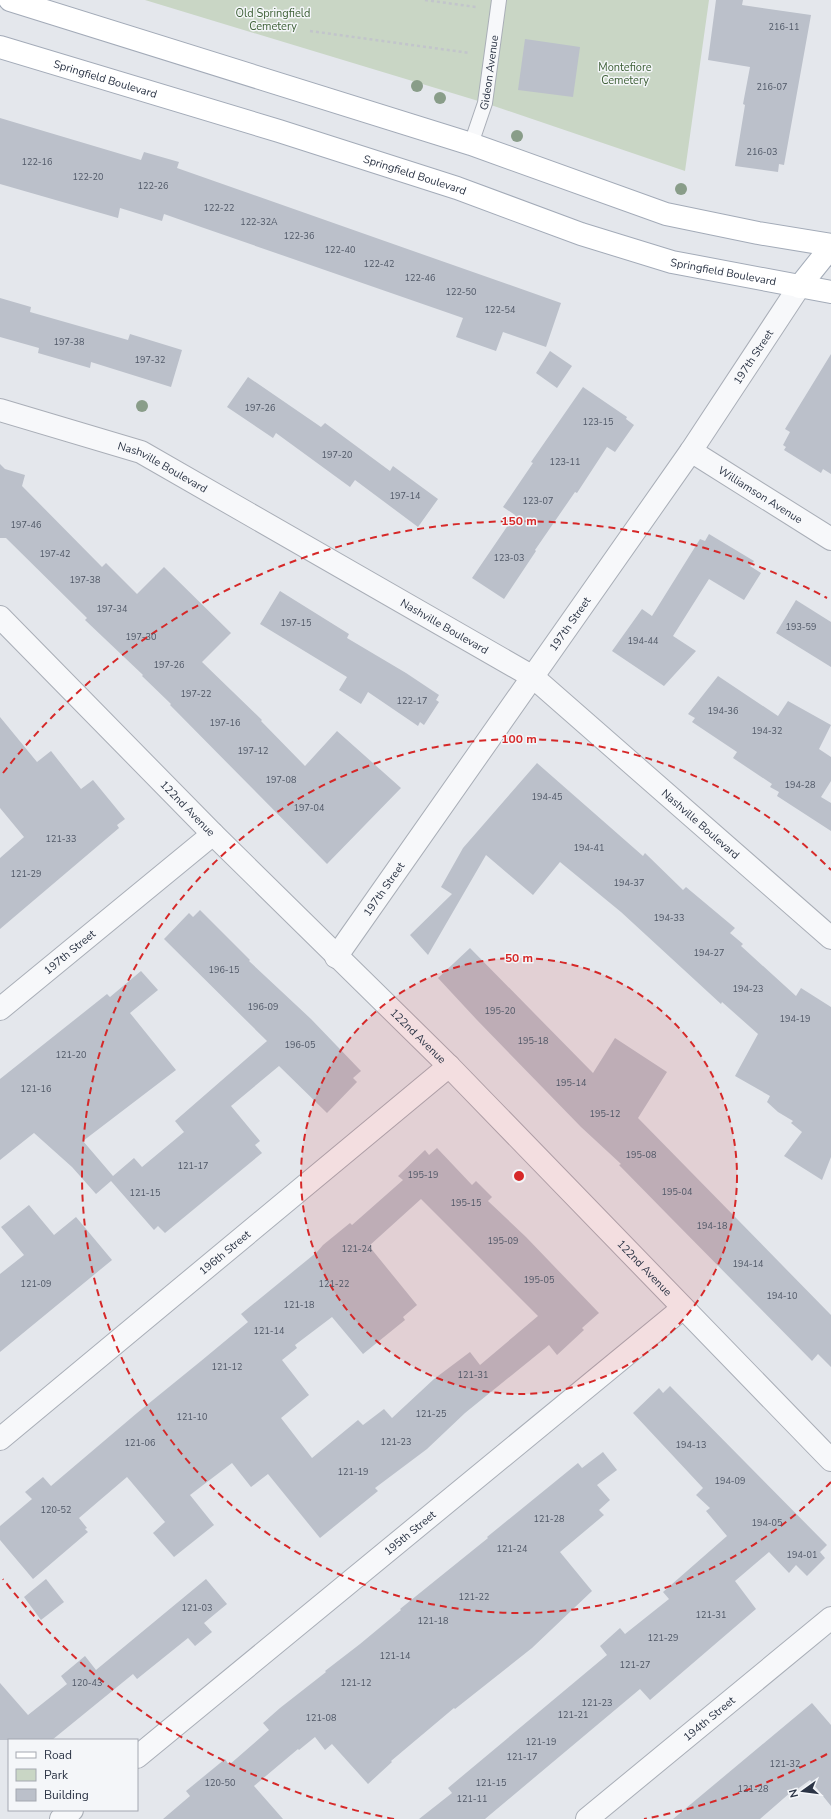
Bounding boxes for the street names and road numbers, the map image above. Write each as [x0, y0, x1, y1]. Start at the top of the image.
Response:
street label: Gideon Avenue [476, 34, 502, 112]
street label: Springfield Boulevard [52, 57, 159, 102]
street label: Springfield Boulevard [361, 151, 468, 199]
street label: Springfield Boulevard [669, 255, 777, 289]
street label: 197th Street [730, 327, 777, 387]
street label: Nashville Boulevard [116, 439, 210, 497]
street label: Williamson Avenue [715, 463, 805, 527]
street label: 197th Street [546, 594, 594, 654]
street label: Nashville Boulevard [397, 595, 491, 658]
street label: 122nd Avenue [157, 777, 218, 840]
street label: Nashville Boulevard [658, 786, 743, 863]
street label: 197th Street [360, 859, 408, 919]
street label: 197th Street [41, 926, 99, 978]
street label: 122nd Avenue [387, 1005, 449, 1067]
street label: 196th Street [196, 1227, 254, 1279]
street label: 122nd Avenue [614, 1237, 675, 1300]
street label: 195th Street [381, 1507, 439, 1559]
street label: 194th Street [680, 1693, 738, 1745]

